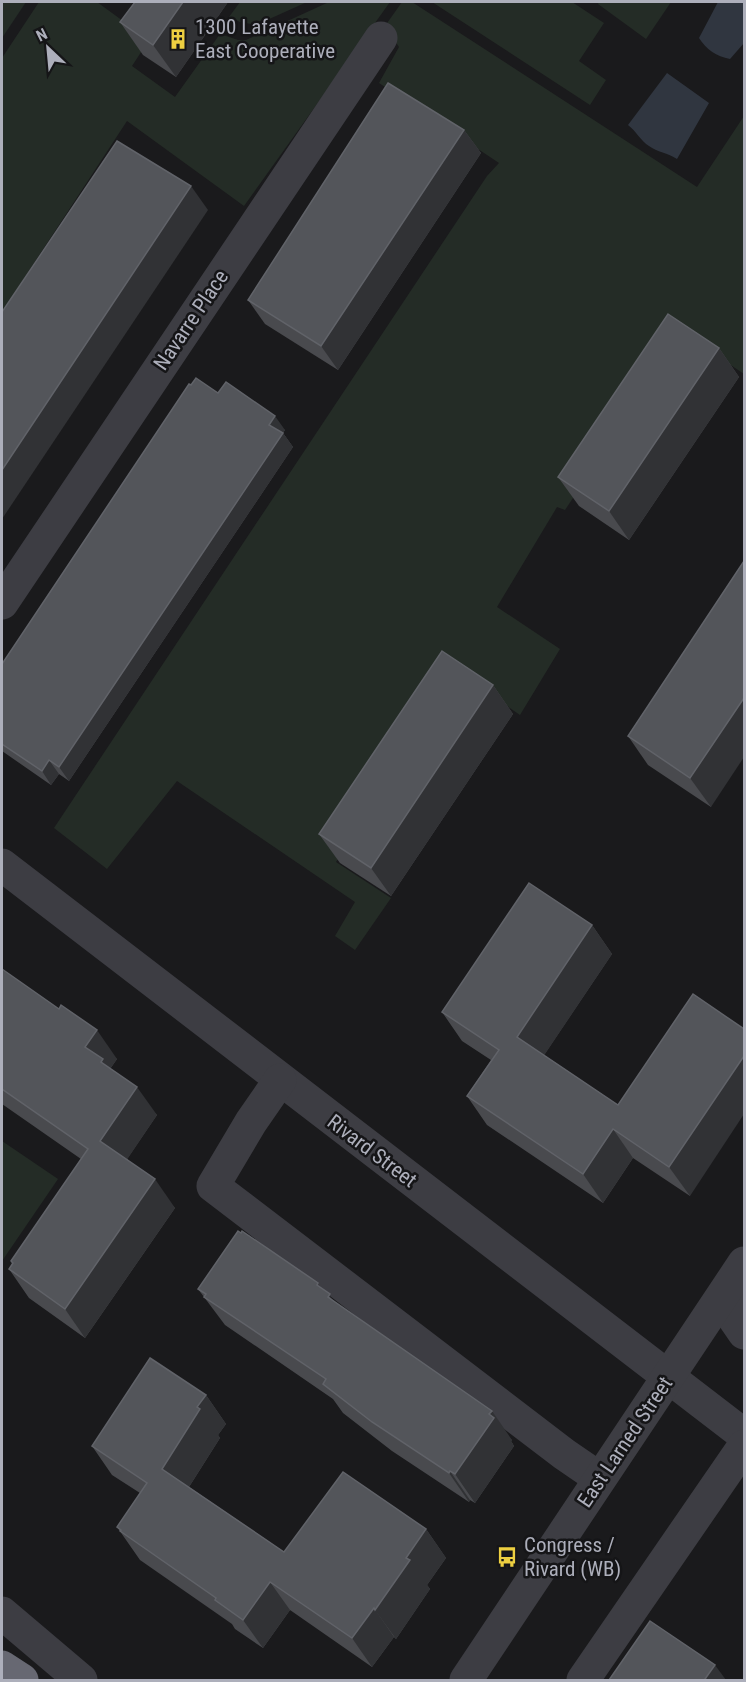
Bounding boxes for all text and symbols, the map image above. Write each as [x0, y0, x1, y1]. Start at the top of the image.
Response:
place label: 1300 Lafayette East Cooperative [195, 15, 335, 63]
north arrow [18, 18, 78, 78]
text: N [33, 24, 50, 46]
building icon: 1300 Lafayette East Cooperative [166, 27, 190, 51]
street label: Navarre Place [149, 265, 233, 374]
street label: Rivard Street [323, 1110, 421, 1192]
street label: East Larned Street [573, 1372, 677, 1512]
place label: Congress / Rivard (WB) [524, 1533, 621, 1581]
bus stop icon: Congress / Rivard (WB) [495, 1545, 519, 1569]

